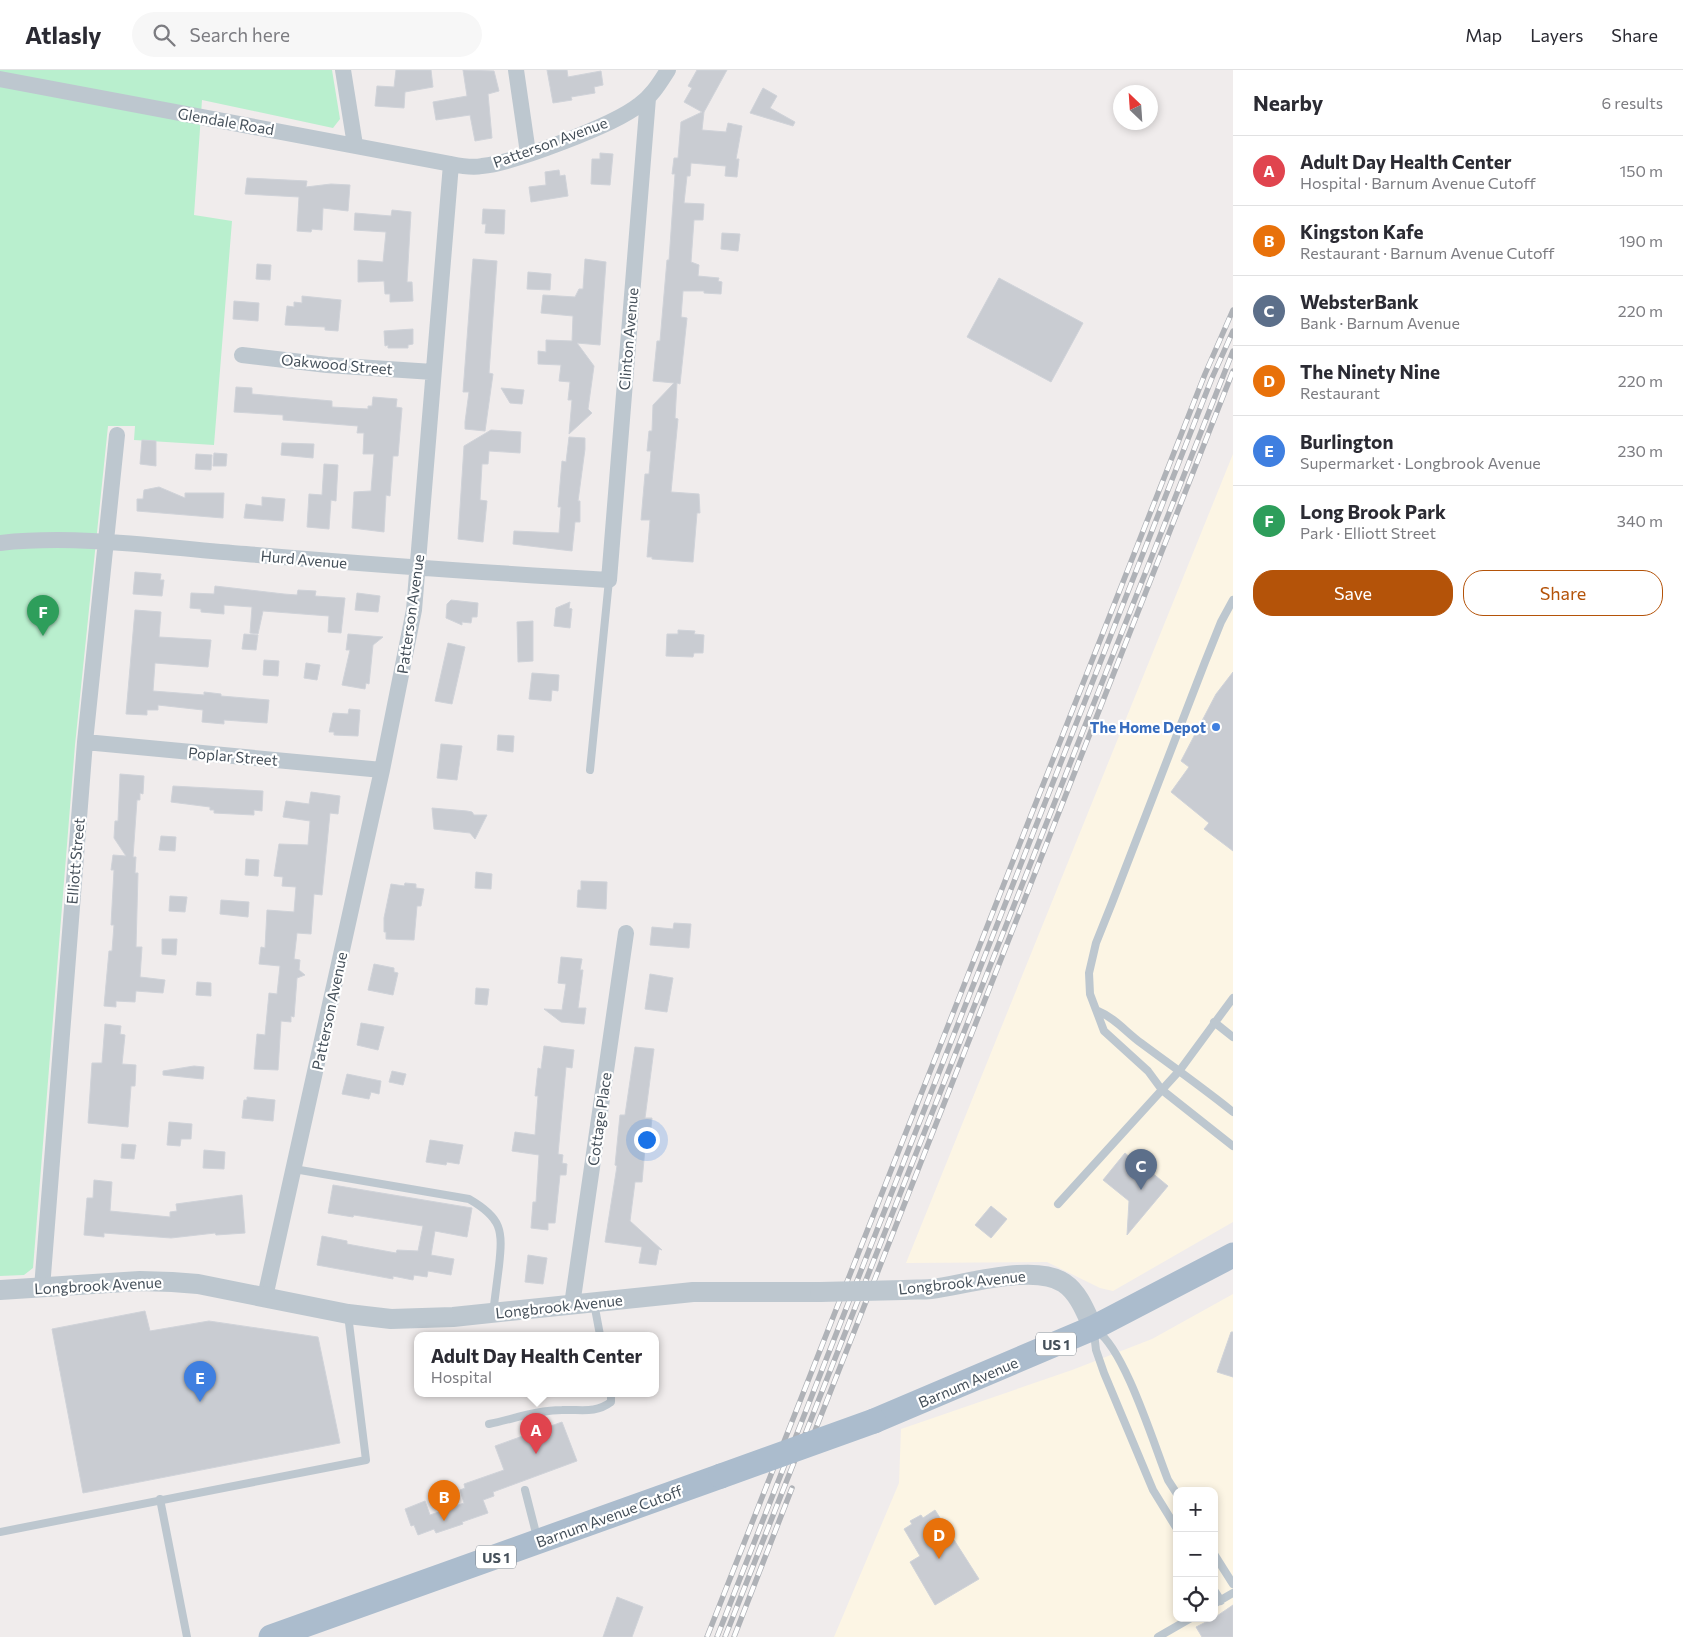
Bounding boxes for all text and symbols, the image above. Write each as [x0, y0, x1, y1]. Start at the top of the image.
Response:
search box [132, 12, 482, 57]
text: Atlasly [25, 20, 102, 49]
icon: search [150, 21, 178, 49]
text: Search here [190, 23, 290, 46]
text: Map [1465, 24, 1502, 46]
text: Layers [1530, 24, 1583, 46]
text: Share [1611, 24, 1658, 46]
north arrow [1113, 85, 1158, 130]
text: Nearby [1253, 90, 1323, 115]
text: 6 results [1602, 93, 1663, 112]
street label: Glendale Road [176, 104, 276, 138]
street label: Patterson Avenue [490, 113, 610, 171]
text: Adult Day Health Center [1300, 150, 1512, 173]
text: A [1263, 161, 1275, 180]
text: 150 m [1620, 161, 1663, 180]
text: Hospital · Barnum Avenue Cutoff [1300, 173, 1536, 192]
text: Kingston Kafe [1300, 220, 1423, 243]
text: B [1264, 231, 1274, 250]
text: 190 m [1619, 231, 1663, 250]
text: Restaurant · Barnum Avenue Cutoff [1300, 243, 1555, 262]
street label: Clinton Avenue [615, 287, 641, 391]
text: WebsterBank [1300, 290, 1419, 313]
text: C [1264, 301, 1274, 320]
text: 220 m [1618, 301, 1663, 320]
text: Bank · Barnum Avenue [1300, 313, 1460, 332]
street label: Oakwood Street [281, 350, 393, 378]
text: The Ninety Nine [1300, 360, 1440, 383]
text: D [1263, 371, 1275, 390]
text: 220 m [1618, 371, 1663, 390]
text: Restaurant [1300, 383, 1380, 402]
text: Burlington [1300, 430, 1393, 453]
text: E [1264, 441, 1274, 460]
text: 230 m [1618, 441, 1663, 460]
text: Supermarket · Longbrook Avenue [1300, 453, 1541, 472]
text: Long Brook Park [1300, 500, 1446, 523]
text: F [1264, 511, 1274, 530]
text: 340 m [1617, 511, 1663, 530]
text: Park · Elliott Street [1300, 523, 1436, 542]
street label: Hurd Avenue [260, 546, 348, 572]
street label: Patterson Avenue [393, 553, 427, 675]
button: Save [1253, 570, 1453, 616]
button: Share [1463, 570, 1663, 616]
pin: F [27, 595, 59, 636]
place label: The Home Depot [1090, 718, 1206, 736]
marker: The Home Depot [1210, 721, 1222, 733]
street label: Poplar Street [187, 743, 279, 769]
street label: Elliott Street [62, 817, 88, 905]
street label: Patterson Avenue [308, 950, 350, 1072]
street label: Cottage Place [584, 1071, 614, 1167]
your location [634, 1127, 660, 1153]
pin: C [1125, 1149, 1157, 1190]
street label: Longbrook Avenue [898, 1266, 1027, 1298]
street label: Longbrook Avenue [34, 1273, 162, 1297]
street label: Longbrook Avenue [495, 1290, 624, 1322]
popup [414, 1332, 659, 1397]
road number: US 1 [1036, 1332, 1076, 1356]
text: Adult Day Health Center [431, 1344, 642, 1367]
street label: Barnum Avenue [915, 1353, 1021, 1411]
pin: E [184, 1361, 216, 1402]
text: Hospital [431, 1367, 492, 1386]
pin: A [520, 1413, 552, 1454]
pin: B [428, 1480, 460, 1521]
street label: Barnum Avenue Cutoff [533, 1481, 685, 1551]
map controls [1173, 1487, 1218, 1622]
button: + [1173, 1487, 1218, 1532]
pin: D [923, 1518, 955, 1559]
button: − [1173, 1532, 1218, 1577]
road number: US 1 [476, 1545, 516, 1568]
button: locate [1173, 1577, 1218, 1622]

